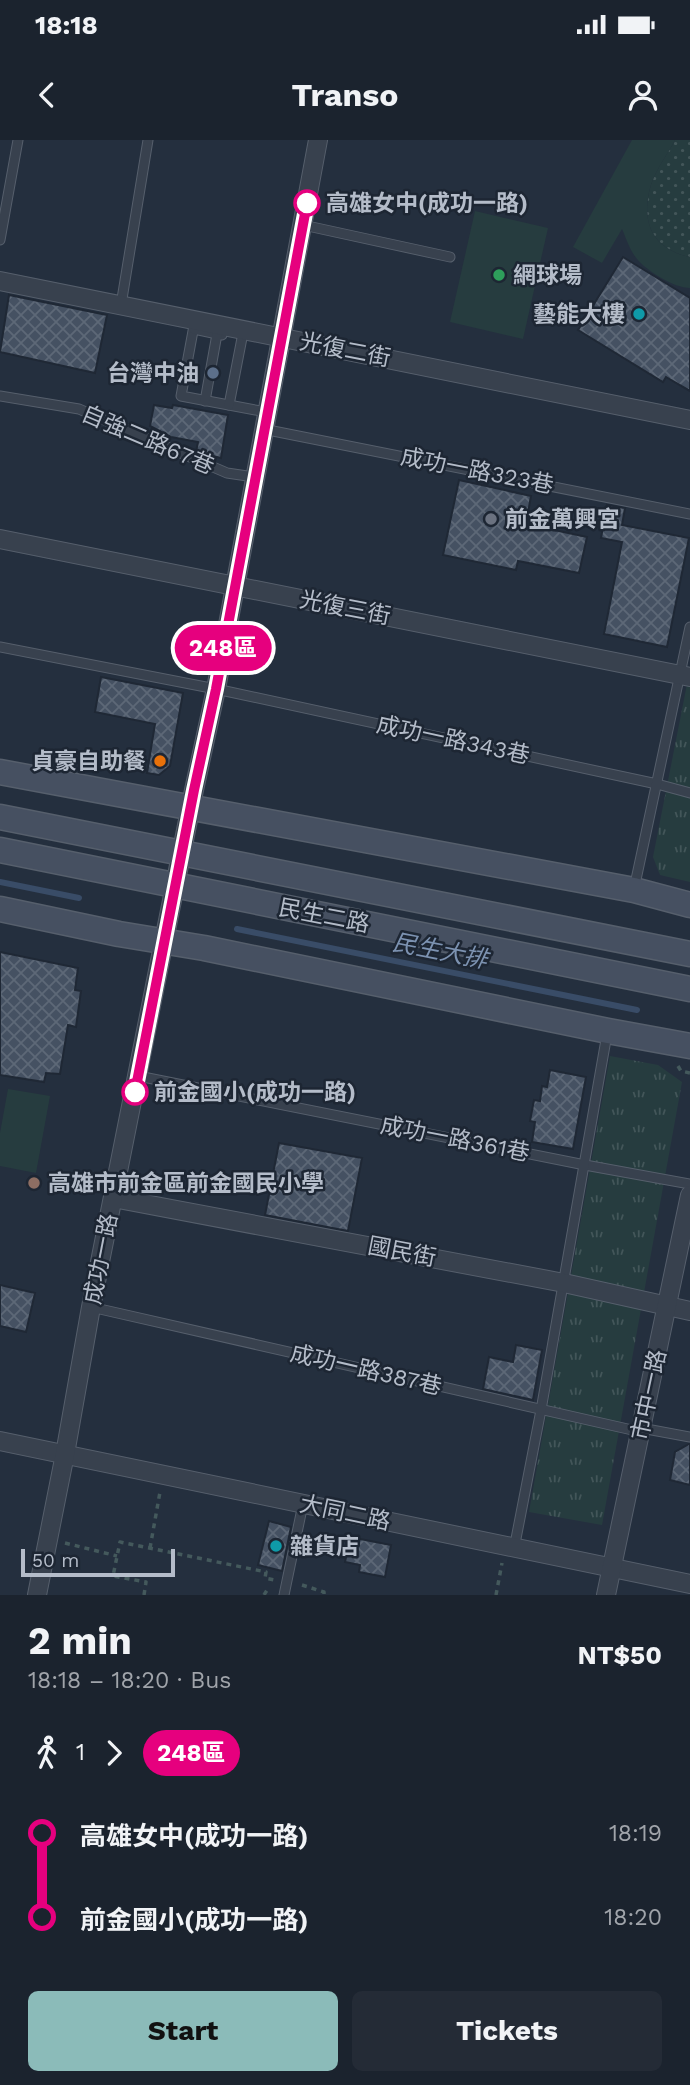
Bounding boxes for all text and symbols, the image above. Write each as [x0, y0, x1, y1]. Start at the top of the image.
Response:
text: 18:18 [35, 10, 98, 40]
icon: back [28, 76, 66, 114]
text: Transo [292, 76, 398, 114]
icon: person [624, 76, 662, 114]
marker: 高雄女中(成功一路) [294, 190, 320, 216]
place label: 高雄女中(成功一路) [326, 190, 528, 217]
place label: 網球場 [513, 262, 582, 289]
marker: 網球場 [491, 267, 507, 283]
place label: 藝能大樓 [533, 301, 625, 328]
marker: 藝能大樓 [631, 306, 647, 322]
street label: 光復二街 [297, 328, 393, 372]
place label: 台灣中油 [107, 360, 199, 387]
marker: 台灣中油 [205, 365, 221, 381]
street label: 自強二路67巷 [78, 400, 218, 480]
street label: 成功一路323巷 [398, 443, 556, 499]
place label: 前金萬興宮 [505, 506, 620, 533]
marker: 前金萬興宮 [483, 511, 499, 527]
street label: 光復三街 [297, 586, 393, 630]
line badge: 248區 [174, 625, 272, 671]
text: 248區 [189, 634, 257, 662]
street label: 成功一路343巷 [374, 711, 532, 769]
place label: 貞豪自助餐 [31, 748, 146, 775]
marker: 貞豪自助餐 [152, 753, 168, 769]
street label: 民生二路 [276, 894, 372, 938]
water label: 民生大排 [390, 928, 493, 974]
marker: 前金國小(成功一路) [122, 1079, 148, 1105]
place label: 前金國小(成功一路) [154, 1079, 356, 1106]
street label: 成功一路361巷 [378, 1111, 532, 1167]
place label: 高雄市前金區前金國民小學 [48, 1170, 324, 1197]
marker: 高雄市前金區前金國民小學 [26, 1175, 42, 1191]
street label: 成功一路 [79, 1211, 123, 1307]
street label: 國民街 [366, 1232, 438, 1272]
street label: 成功一路387巷 [288, 1339, 444, 1401]
street label: 市中一路 [626, 1347, 672, 1443]
street label: 大同二路 [297, 1490, 393, 1536]
place label: 雜貨店 [290, 1533, 359, 1560]
marker: 雜貨店 [268, 1538, 284, 1554]
scale bar [21, 1546, 175, 1578]
text: 50 m [32, 1549, 79, 1572]
text: 2 min [28, 1619, 132, 1663]
text: NT$50 [577, 1640, 662, 1670]
text: 18:18 – 18:20 · Bus [28, 1667, 231, 1694]
icon: walk [28, 1734, 66, 1772]
icon: forward [95, 1734, 133, 1772]
text: 1 [76, 1739, 85, 1766]
text: 248區 [157, 1739, 226, 1767]
text: 18:19 [609, 1820, 662, 1847]
text: 高雄女中(成功一路) [80, 1821, 308, 1851]
text: 18:20 [604, 1904, 662, 1931]
text: 前金國小(成功一路) [80, 1905, 308, 1935]
button: Start [28, 1991, 338, 2071]
button: Tickets [352, 1991, 662, 2071]

